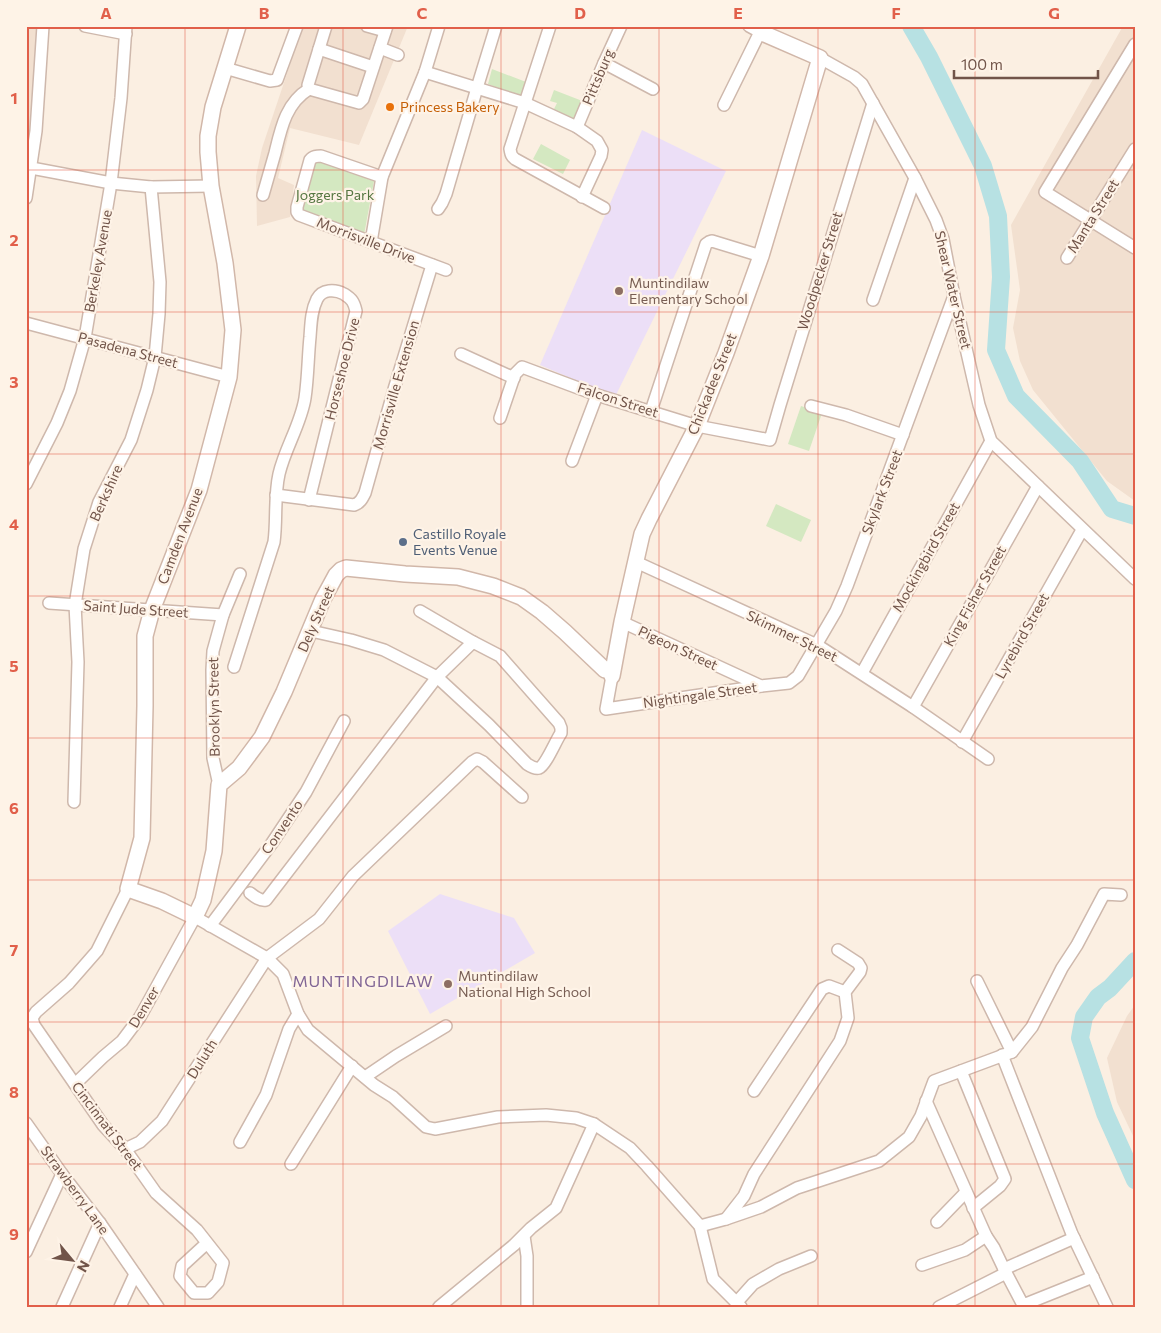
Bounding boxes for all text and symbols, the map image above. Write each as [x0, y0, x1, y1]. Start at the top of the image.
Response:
text: A [100, 3, 112, 22]
text: B [259, 3, 270, 22]
text: C [417, 3, 428, 22]
text: D [574, 3, 586, 22]
text: E [733, 3, 743, 22]
text: F [891, 3, 901, 22]
text: G [1048, 3, 1060, 22]
street label: Pittsburg [578, 46, 617, 108]
scale bar [954, 48, 1097, 80]
text: 100 m [961, 55, 1003, 73]
text: 1 [10, 88, 18, 107]
place label: Princess Bakery [400, 98, 500, 115]
marker: Princess Bakery [384, 101, 396, 113]
street label: Manta Street [1063, 175, 1122, 256]
park label: Joggers Park [296, 186, 375, 203]
street label: Berkeley Avenue [80, 208, 115, 314]
street label: Woodpecker Street [793, 209, 846, 332]
street label: Morrisville Drive [314, 213, 418, 266]
street label: Shear Water Street [932, 229, 975, 351]
text: 2 [9, 230, 19, 249]
place label: Muntindilaw Elementary School [629, 274, 748, 307]
marker: Muntindilaw Elementary School [613, 285, 625, 297]
street label: Horseshoe Drive [321, 316, 362, 422]
street label: Morrisville Extension [369, 318, 422, 452]
street label: Pasadena Street [76, 328, 180, 371]
street label: Chickadee Street [683, 330, 740, 437]
text: 3 [9, 372, 19, 391]
street label: Falcon Street [575, 378, 661, 421]
street label: Skylark Street [858, 447, 906, 537]
street label: Berkshire [86, 462, 126, 524]
street label: Camden Avenue [153, 485, 206, 586]
street label: Mockingbird Street [888, 499, 963, 615]
text: 4 [9, 514, 19, 533]
place label: Castillo Royale Events Venue [413, 525, 506, 558]
marker: Castillo Royale Events Venue [397, 536, 409, 548]
street label: King Fisher Street [940, 542, 1009, 649]
street label: Dely Street [293, 583, 338, 655]
street label: Lyrebird Street [991, 590, 1052, 681]
street label: Saint Jude Street [83, 596, 189, 621]
street label: Skimmer Street [744, 606, 841, 665]
street label: Pigeon Street [636, 622, 721, 674]
text: 5 [9, 656, 19, 675]
street label: Brooklyn Street [204, 657, 223, 757]
street label: Nightingale Street [642, 678, 758, 711]
street label: Convento [257, 796, 306, 857]
text: 6 [9, 798, 19, 817]
text: 7 [10, 940, 19, 959]
place label: Muntindilaw National High School [458, 967, 591, 1000]
district label: MUNTINGDILAW [292, 971, 434, 990]
marker: Muntindilaw National High School [442, 978, 454, 990]
street label: Denver [125, 983, 163, 1031]
street label: Duluth [183, 1036, 220, 1082]
street label: Cincinnati Street [69, 1078, 146, 1174]
text: 8 [9, 1082, 19, 1101]
street label: Strawberry Lane [38, 1142, 113, 1237]
text: 9 [9, 1224, 19, 1243]
north arrow [48, 1236, 98, 1286]
text: N [74, 1258, 94, 1275]

